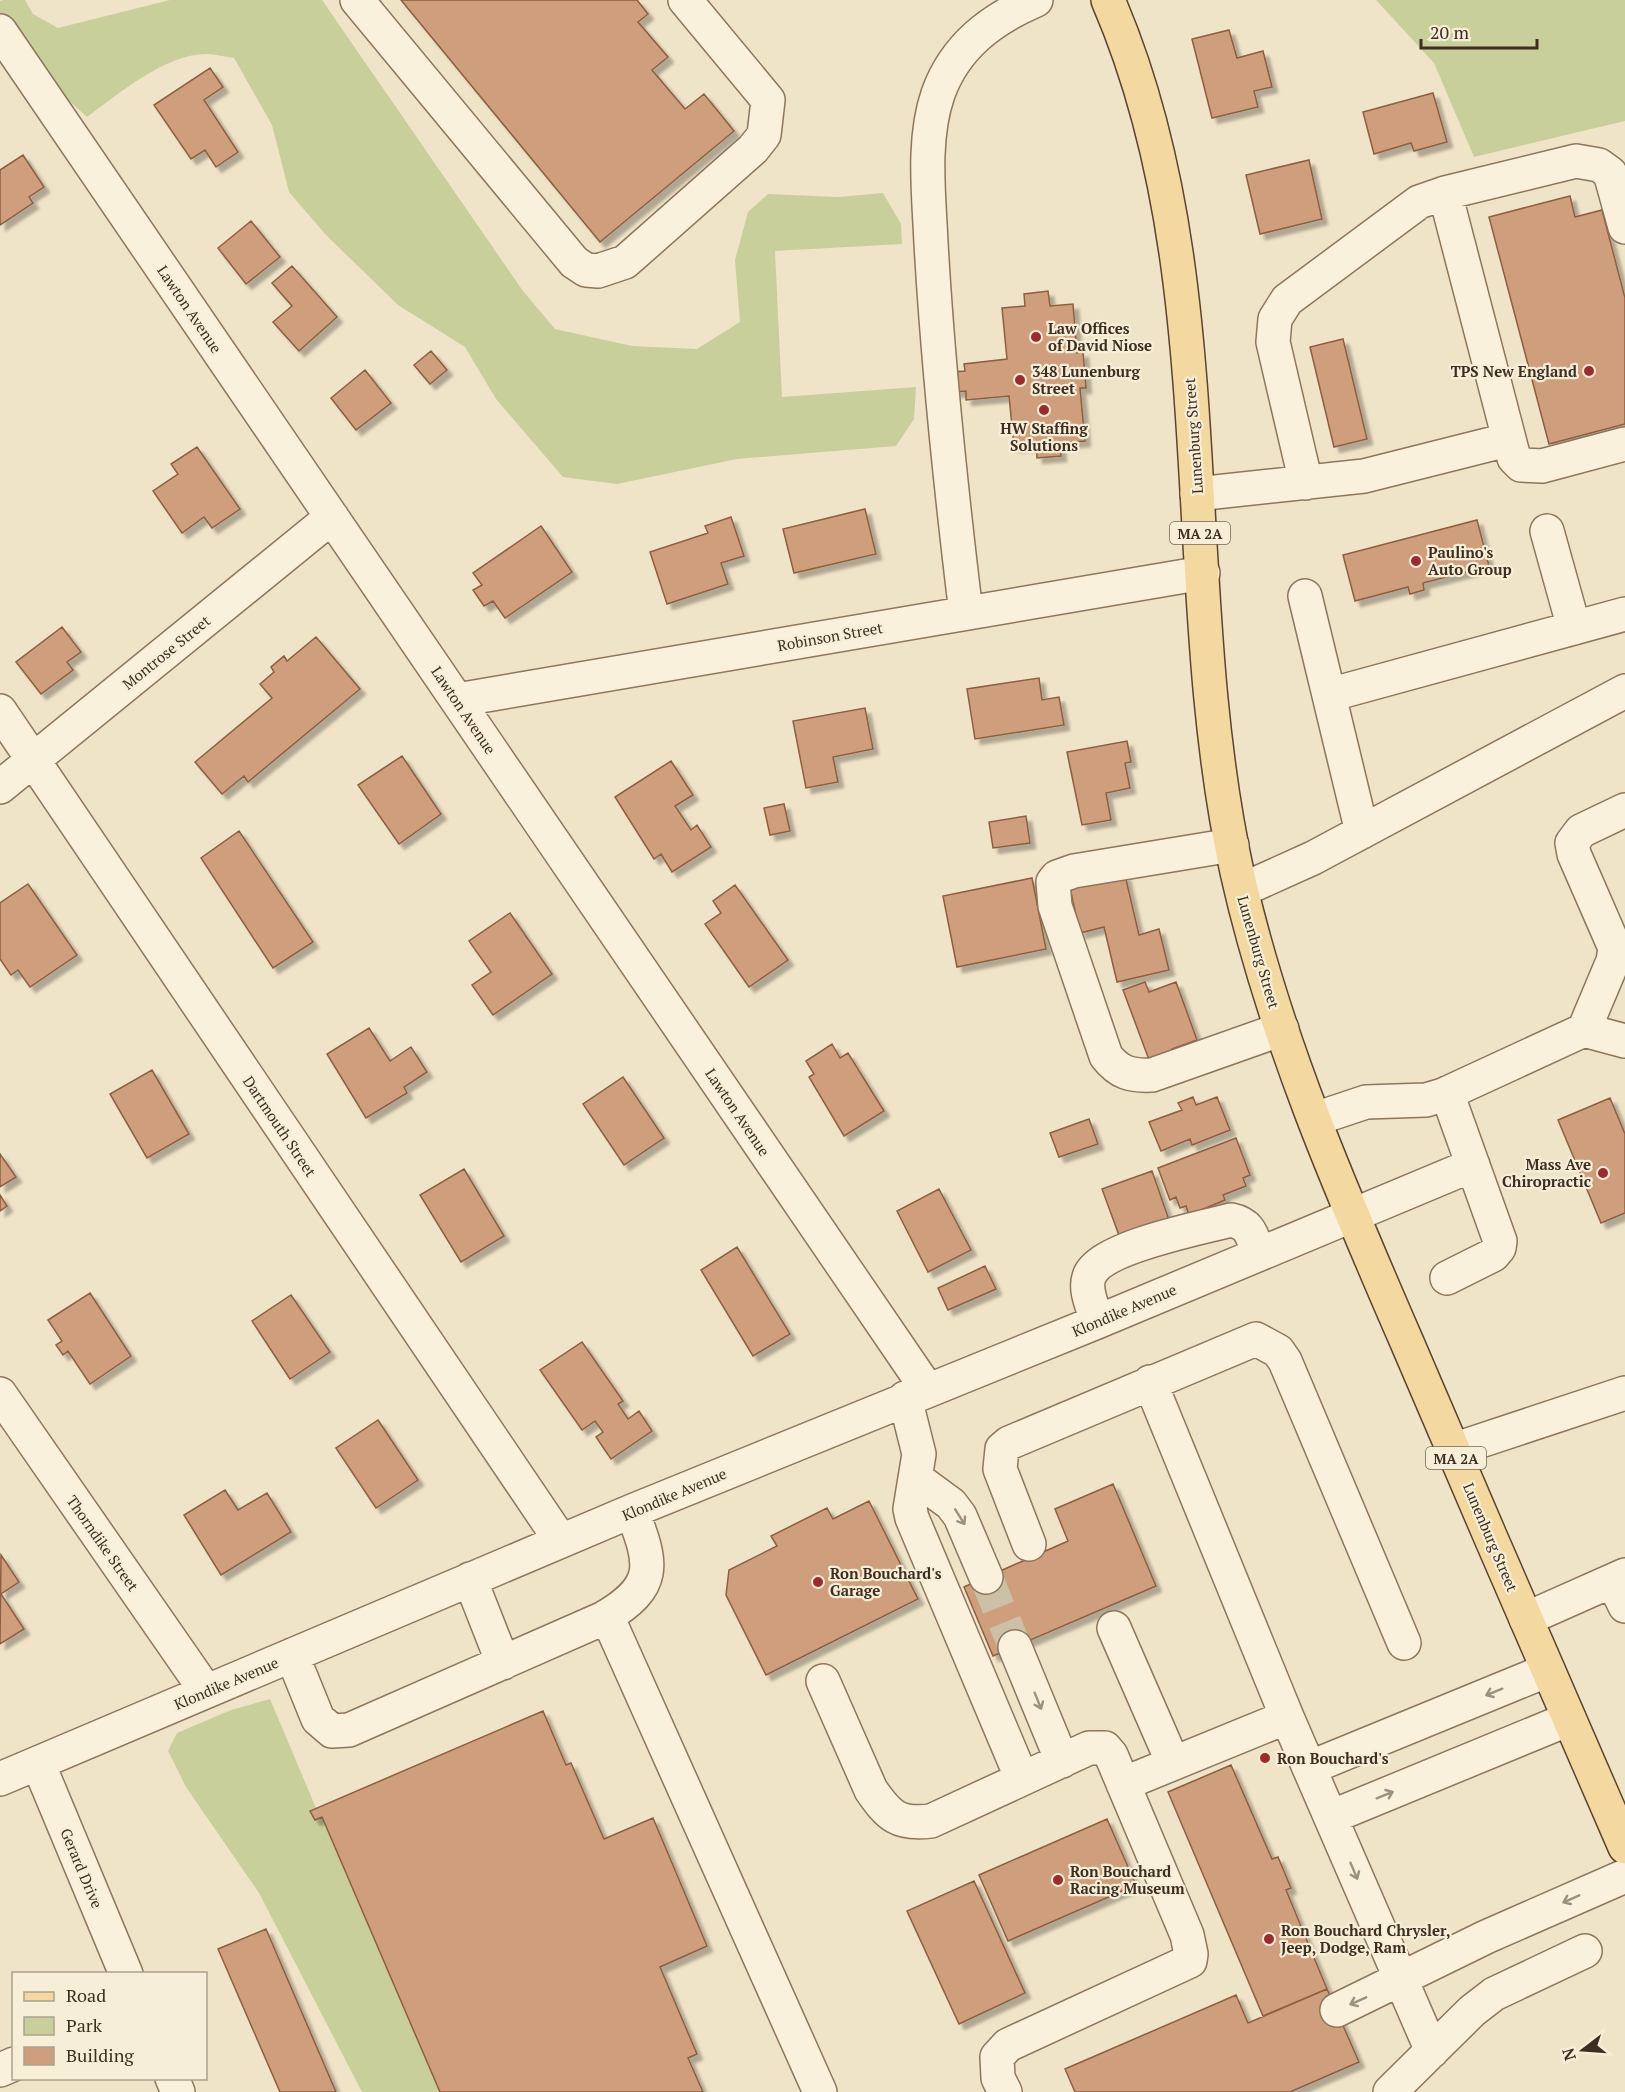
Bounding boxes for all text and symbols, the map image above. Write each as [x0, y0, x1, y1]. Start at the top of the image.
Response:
scale bar [1421, 12, 1536, 50]
text: 20 m [1430, 20, 1470, 44]
street label: Lawton Avenue [153, 261, 227, 357]
place label: Law Offices of David Niose [1048, 318, 1152, 355]
marker: Law Offices of David Niose [1029, 330, 1043, 344]
place label: 348 Lunenburg Street [1032, 361, 1141, 398]
place label: TPS New England [1451, 361, 1577, 381]
marker: TPS New England [1582, 364, 1596, 378]
marker: 348 Lunenburg Street [1013, 373, 1027, 387]
street label: Lunenburg Street [1179, 377, 1207, 495]
marker: HW Staffing Solutions [1037, 403, 1051, 417]
place label: HW Staffing Solutions [1000, 418, 1088, 455]
road number: MA 2A [1170, 522, 1230, 544]
place label: Paulino's Auto Group [1428, 542, 1512, 579]
marker: Paulino's Auto Group [1409, 554, 1423, 568]
street label: Montrose Street [118, 610, 214, 694]
street label: Robinson Street [776, 617, 885, 655]
street label: Lawton Avenue [427, 662, 501, 758]
street label: Lunenburg Street [1233, 893, 1285, 1011]
street label: Lawton Avenue [701, 1064, 775, 1160]
street label: Dartmouth Street [239, 1072, 321, 1181]
place label: Mass Ave Chiropractic [1502, 1154, 1591, 1191]
marker: Mass Ave Chiropractic [1596, 1166, 1610, 1180]
street label: Klondike Avenue [1069, 1279, 1179, 1341]
road number: MA 2A [1426, 1447, 1486, 1469]
street label: Klondike Avenue [619, 1463, 729, 1525]
street label: Lunenburg Street [1459, 1480, 1523, 1595]
street label: Thorndike Street [62, 1491, 144, 1595]
one-way arrow [953, 1509, 966, 1526]
place label: Ron Bouchard's Garage [830, 1563, 942, 1600]
marker: Ron Bouchard's Garage [811, 1575, 825, 1589]
street label: Klondike Avenue [171, 1652, 281, 1714]
one-way arrow [1485, 1687, 1504, 1698]
one-way arrow [1033, 1691, 1044, 1710]
place label: Ron Bouchard's [1277, 1748, 1389, 1768]
marker: Ron Bouchard's [1258, 1751, 1272, 1765]
one-way arrow [1375, 1789, 1394, 1800]
street label: Gerard Drive [56, 1825, 108, 1911]
place label: Ron Bouchard Racing Museum [1070, 1861, 1185, 1898]
one-way arrow [1349, 1861, 1360, 1880]
marker: Ron Bouchard Racing Museum [1051, 1873, 1065, 1887]
one-way arrow [1563, 1894, 1581, 1905]
place label: Ron Bouchard Chrysler, Jeep, Dodge, Ram [1281, 1920, 1451, 1957]
marker: Ron Bouchard Chrysler, Jeep, Dodge, Ram [1262, 1932, 1276, 1946]
legend [12, 1972, 207, 2080]
text: Road [66, 1983, 106, 2007]
one-way arrow [1349, 1996, 1367, 2007]
text: Park [66, 2013, 103, 2037]
north arrow [1553, 2020, 1613, 2080]
text: Building [66, 2043, 134, 2067]
text: N [1556, 2045, 1581, 2063]

